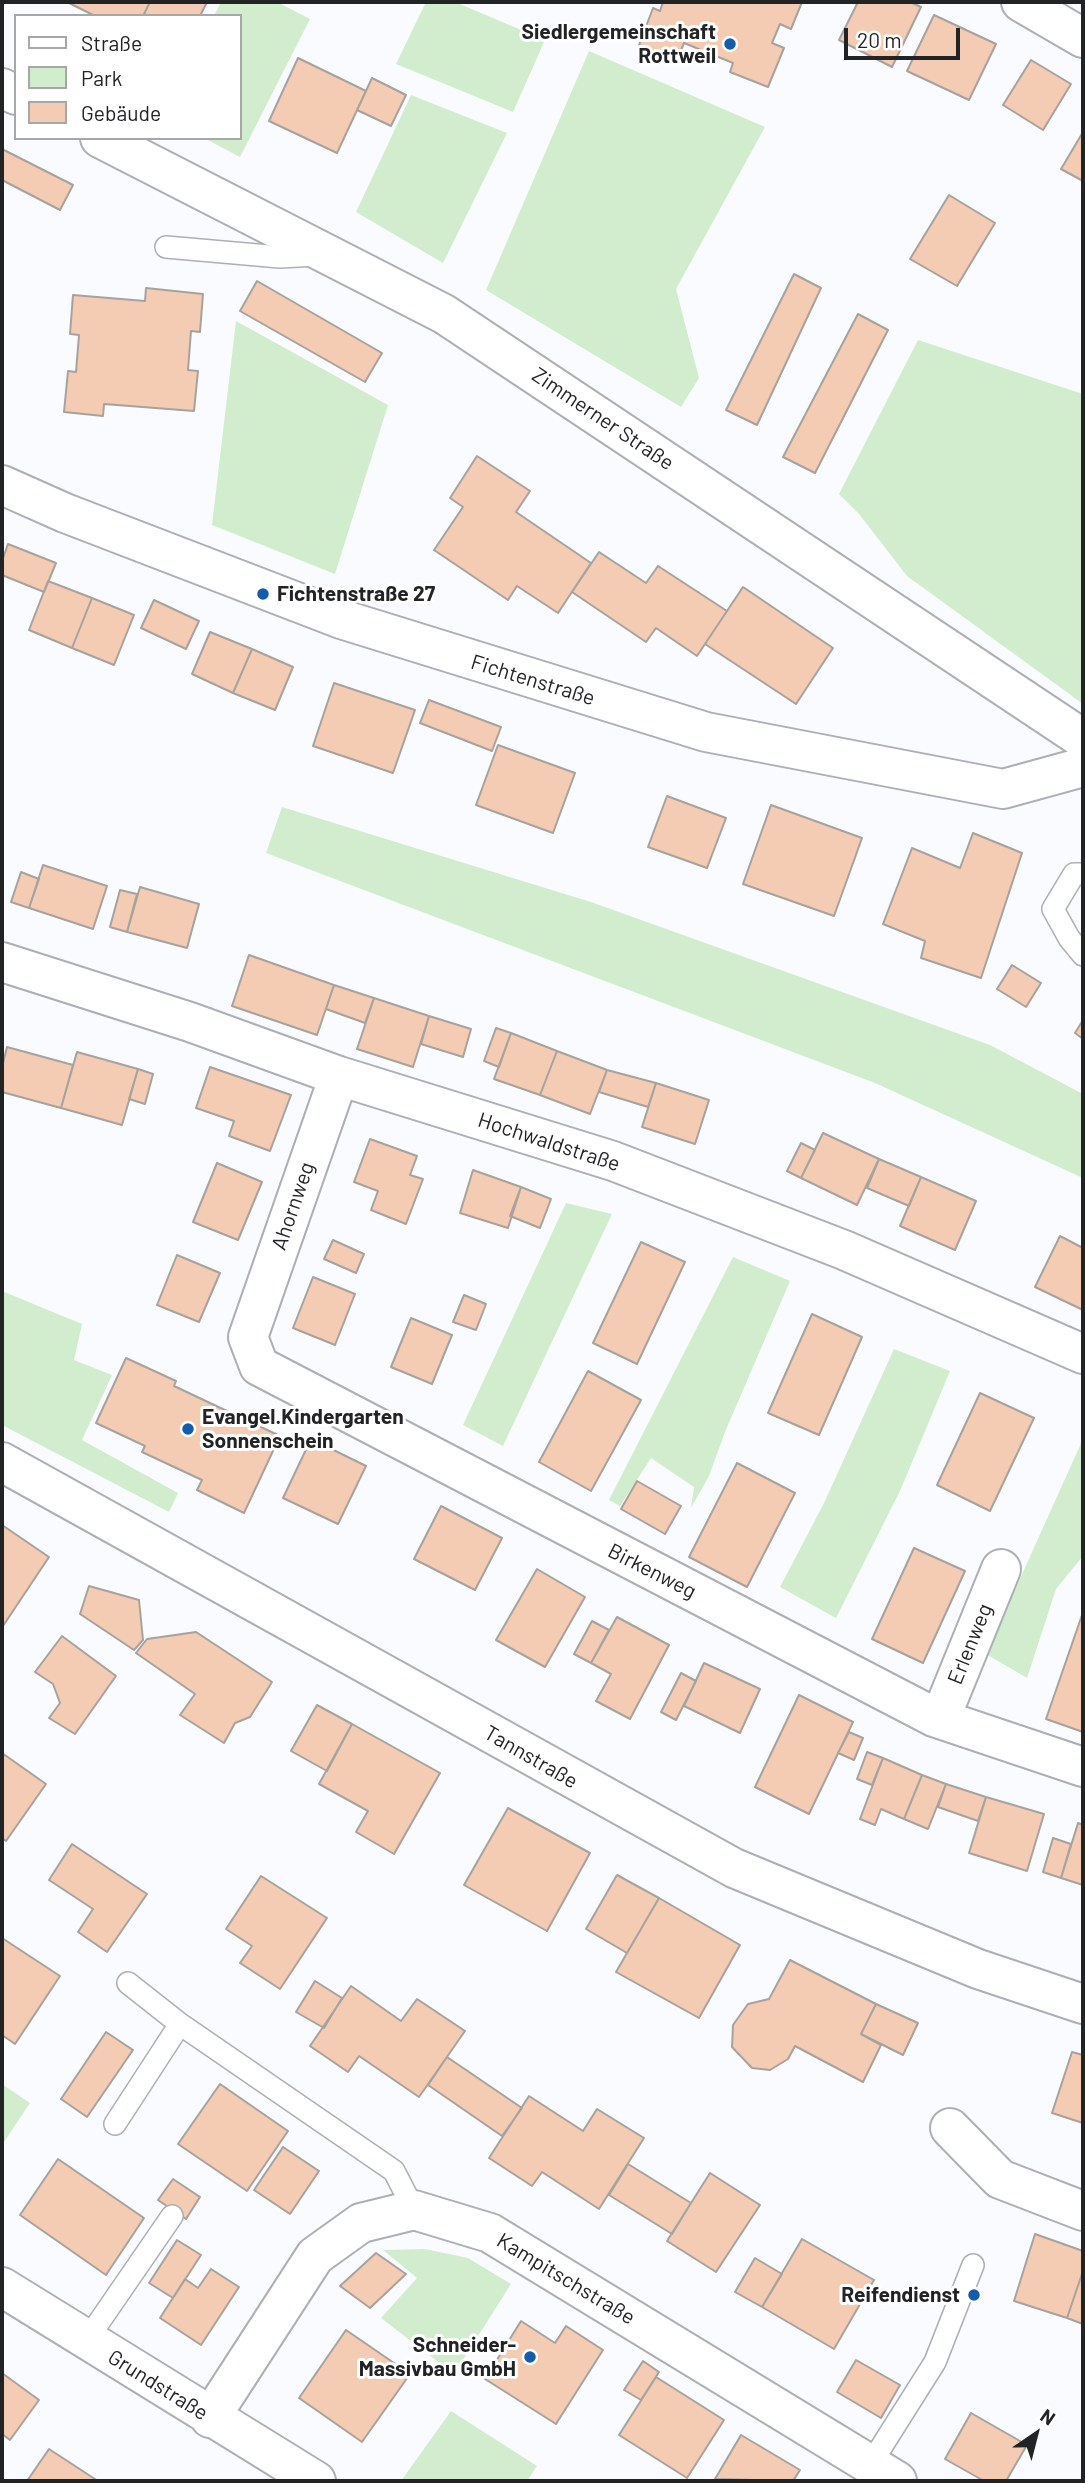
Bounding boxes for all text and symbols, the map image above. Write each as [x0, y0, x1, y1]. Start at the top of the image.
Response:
legend [14, 14, 242, 140]
scale bar [847, 14, 962, 58]
place label: Siedlergemeinschaft Rottweil [521, 19, 716, 69]
text: 20 m [857, 27, 902, 52]
text: Straße [81, 30, 142, 55]
marker: Siedlergemeinschaft Rottweil [722, 36, 738, 52]
text: Park [81, 65, 122, 90]
text: Gebäude [81, 100, 161, 125]
street label: Zimmerner Straße [527, 362, 679, 476]
place label: Fichtenstraße 27 [277, 581, 435, 607]
marker: Fichtenstraße 27 [255, 586, 271, 602]
street label: Fichtenstraße [468, 649, 598, 711]
street label: Hochwaldstraße [475, 1107, 623, 1177]
street label: Ahornweg [266, 1159, 320, 1253]
place label: Evangel.Kindergarten Sonnenschein [202, 1404, 404, 1454]
marker: Evangel.Kindergarten Sonnenschein [180, 1421, 196, 1437]
street label: Birkenweg [604, 1538, 700, 1604]
street label: Erlenweg [942, 1600, 998, 1688]
street label: Tannstraße [480, 1720, 582, 1794]
street label: Kampitschstraße [492, 2228, 640, 2330]
place label: Reifendienst [841, 2282, 960, 2308]
marker: Reifendienst [966, 2287, 982, 2303]
place label: Schneider- Massivbau GmbH [359, 2332, 516, 2382]
street label: Grundstraße [103, 2344, 213, 2426]
marker: Schneider- Massivbau GmbH [522, 2349, 538, 2365]
north arrow [1001, 2399, 1071, 2469]
text: N [1037, 2403, 1060, 2429]

